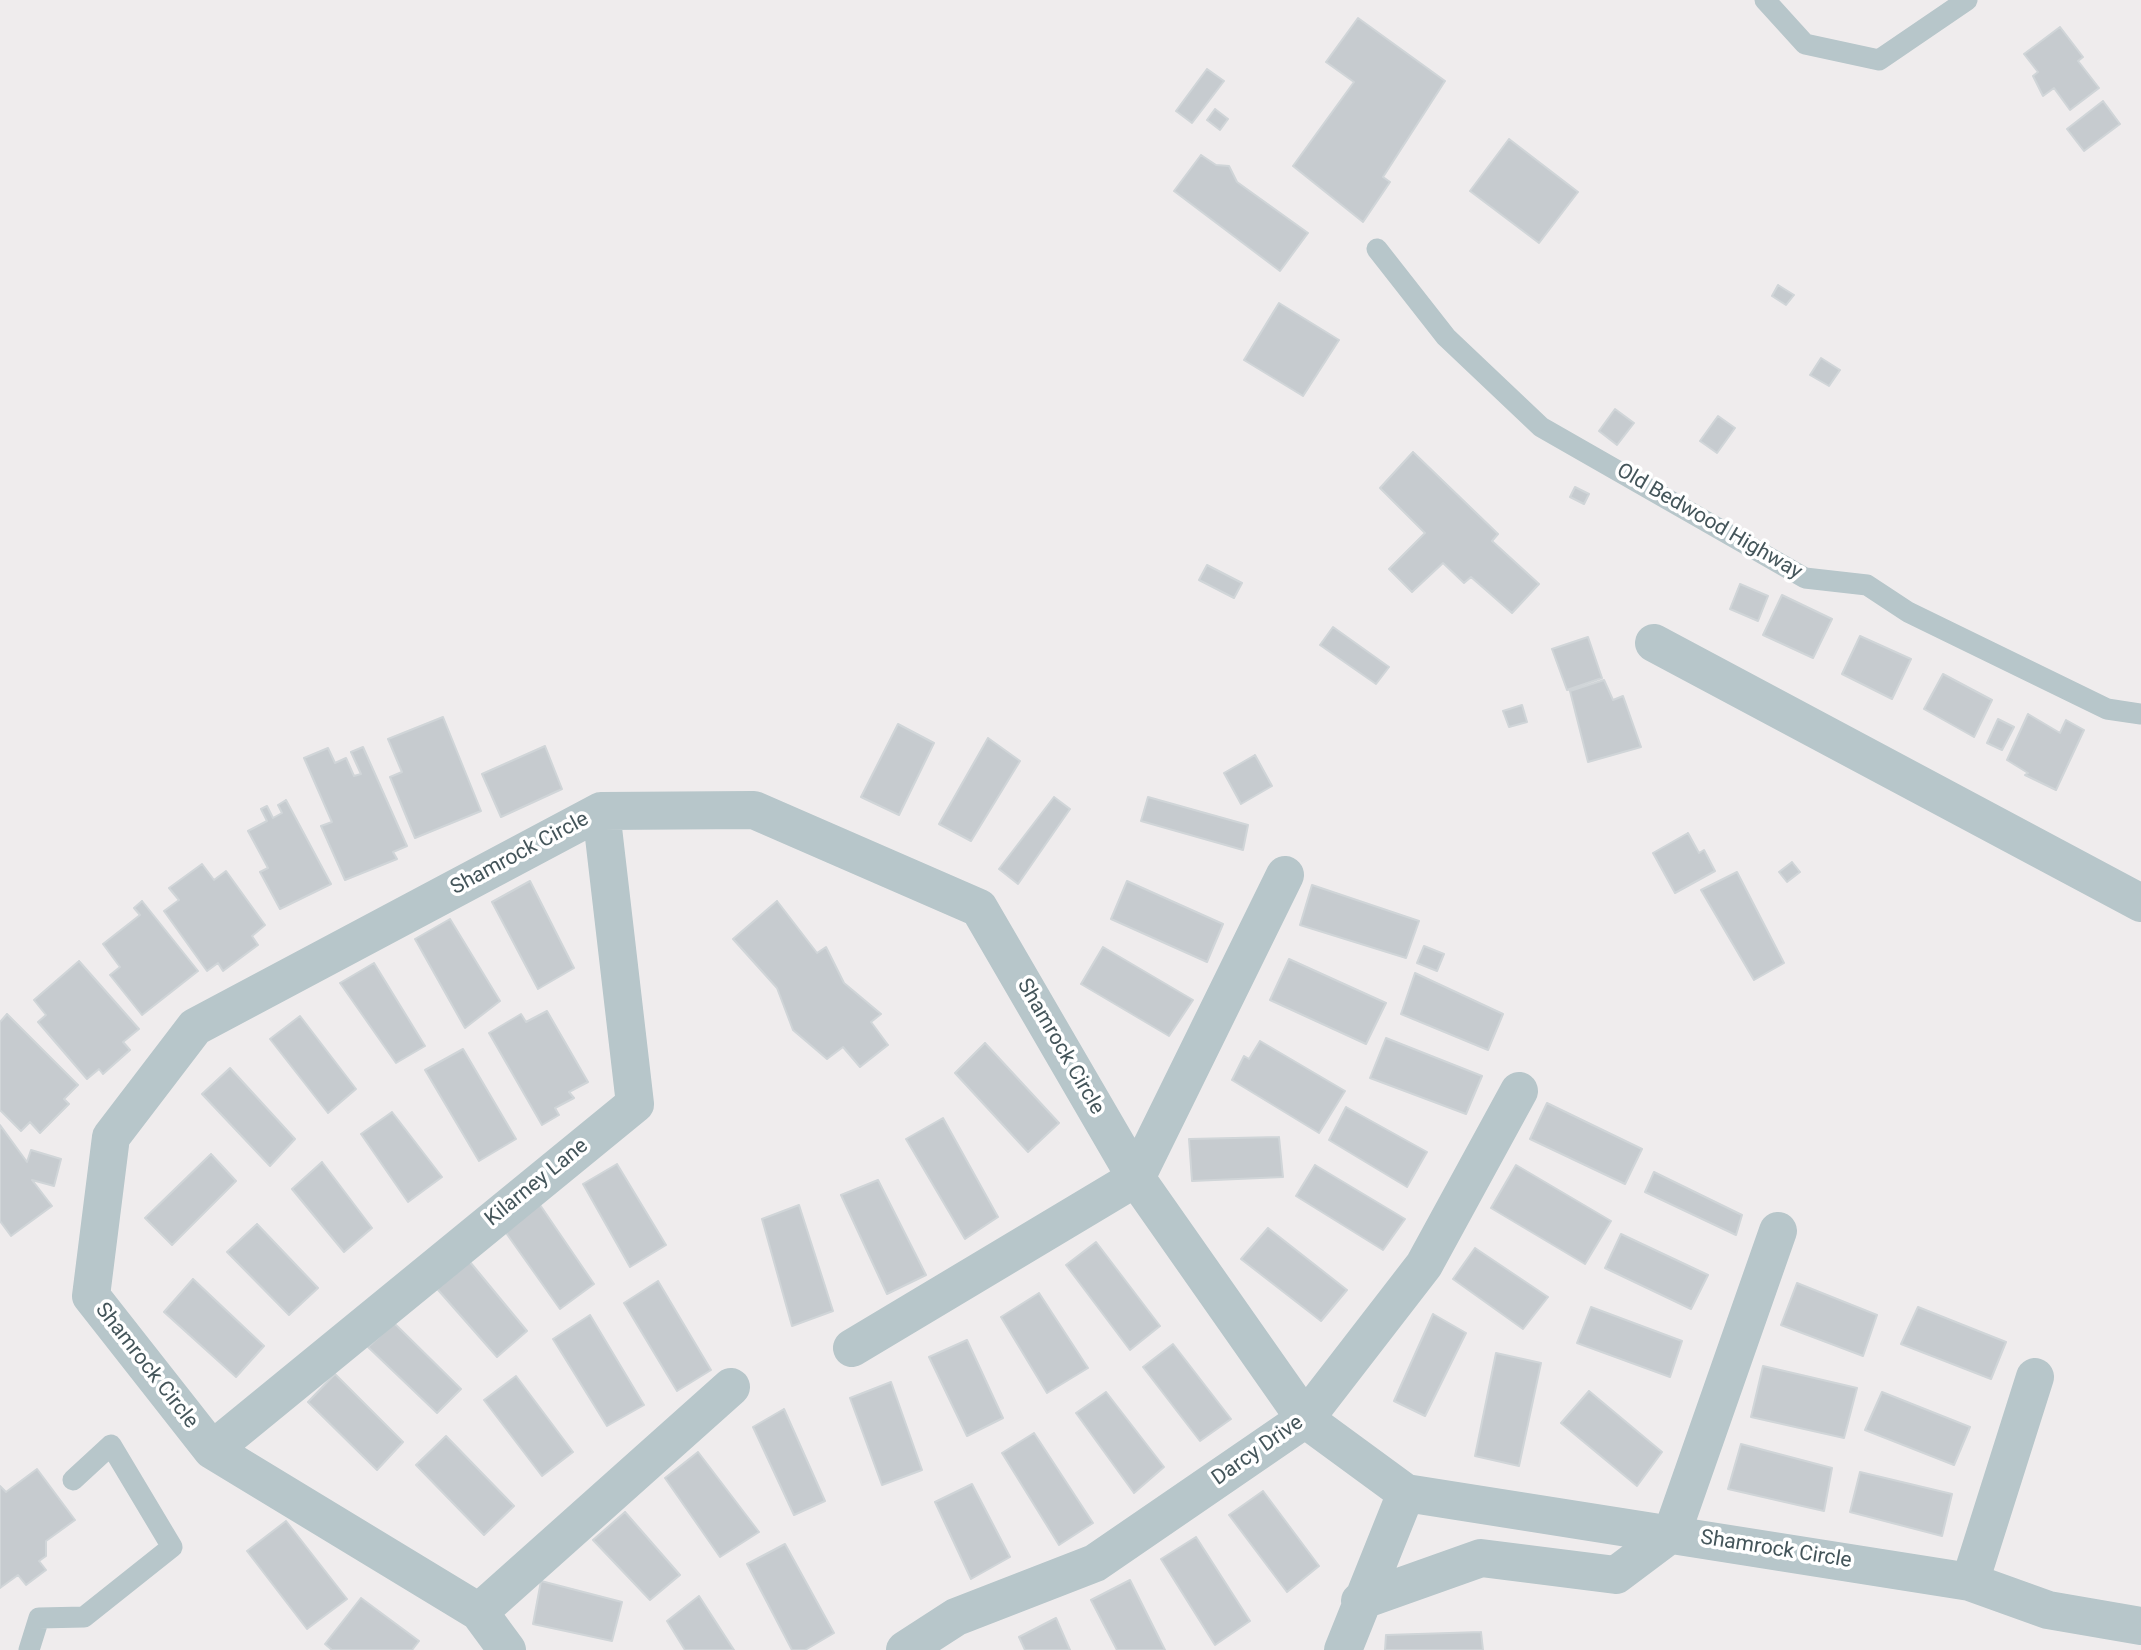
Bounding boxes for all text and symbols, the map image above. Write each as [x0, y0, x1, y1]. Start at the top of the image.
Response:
street label: Old Bedwood Highway [1612, 459, 1806, 585]
street label: Shamrock Circle [447, 807, 593, 901]
street label: Shamrock Circle [1011, 975, 1109, 1119]
street label: Kilarney Lane [480, 1134, 594, 1232]
street label: Shamrock Circle [89, 1298, 203, 1434]
street label: Darcy Drive [1208, 1410, 1308, 1492]
street label: Shamrock Circle [1699, 1526, 1853, 1574]

